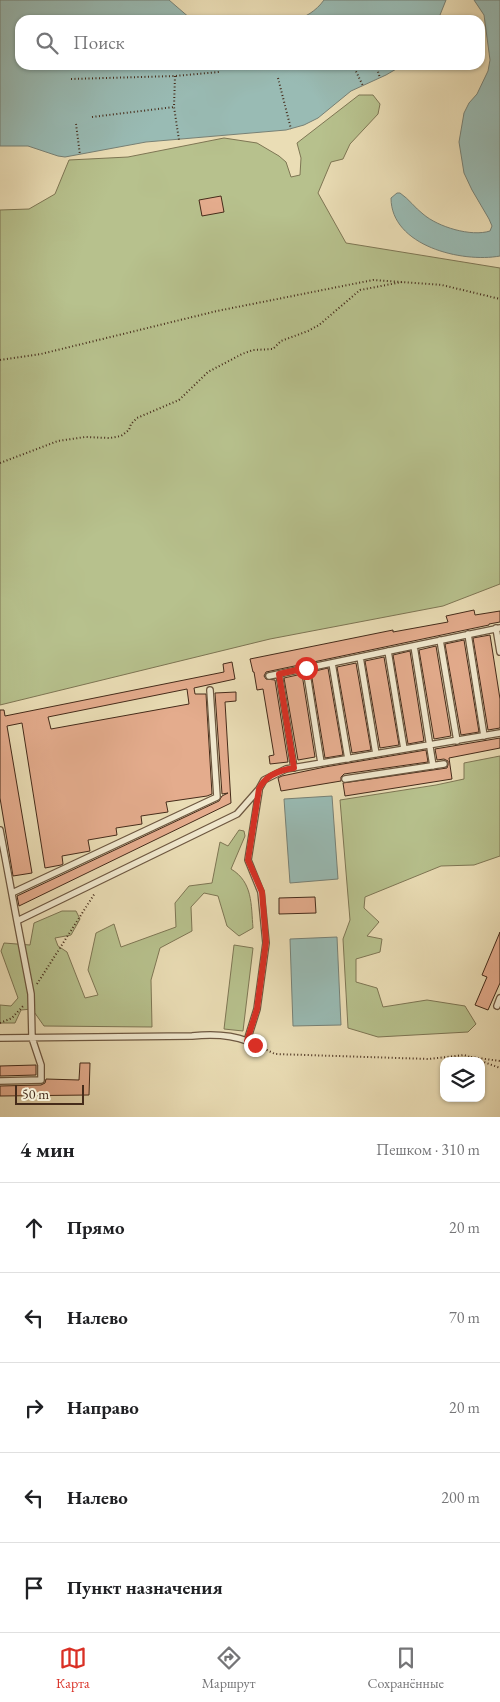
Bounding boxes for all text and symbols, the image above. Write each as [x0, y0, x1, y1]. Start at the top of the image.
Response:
search box [15, 15, 485, 70]
icon: search [33, 29, 61, 57]
text: Поиск [73, 30, 125, 55]
route start [295, 657, 318, 680]
route end [244, 1034, 267, 1057]
map controls [440, 1057, 485, 1102]
button: layers [440, 1057, 485, 1102]
scale bar [15, 1082, 84, 1105]
text: 50 m [22, 1085, 49, 1103]
text: 4 мин [20, 1136, 75, 1163]
text: Пешком · 310 m [376, 1139, 480, 1160]
icon: ahead [20, 1214, 48, 1242]
text: Прямо [67, 1215, 125, 1240]
text: 20 m [449, 1217, 480, 1238]
icon: left [20, 1304, 48, 1332]
text: Налево [67, 1305, 128, 1330]
text: 70 m [449, 1307, 480, 1328]
icon: right [20, 1394, 48, 1422]
text: Направо [67, 1395, 139, 1420]
text: 20 m [449, 1397, 480, 1418]
icon: left [20, 1484, 48, 1512]
text: Налево [67, 1485, 128, 1510]
text: 200 m [441, 1487, 480, 1508]
icon: arrive [20, 1574, 48, 1602]
text: Пункт назначения [67, 1575, 223, 1600]
tab: Карта [56, 1644, 90, 1692]
tab: Маршрут [202, 1644, 255, 1692]
tab: Сохранённые [368, 1644, 444, 1692]

